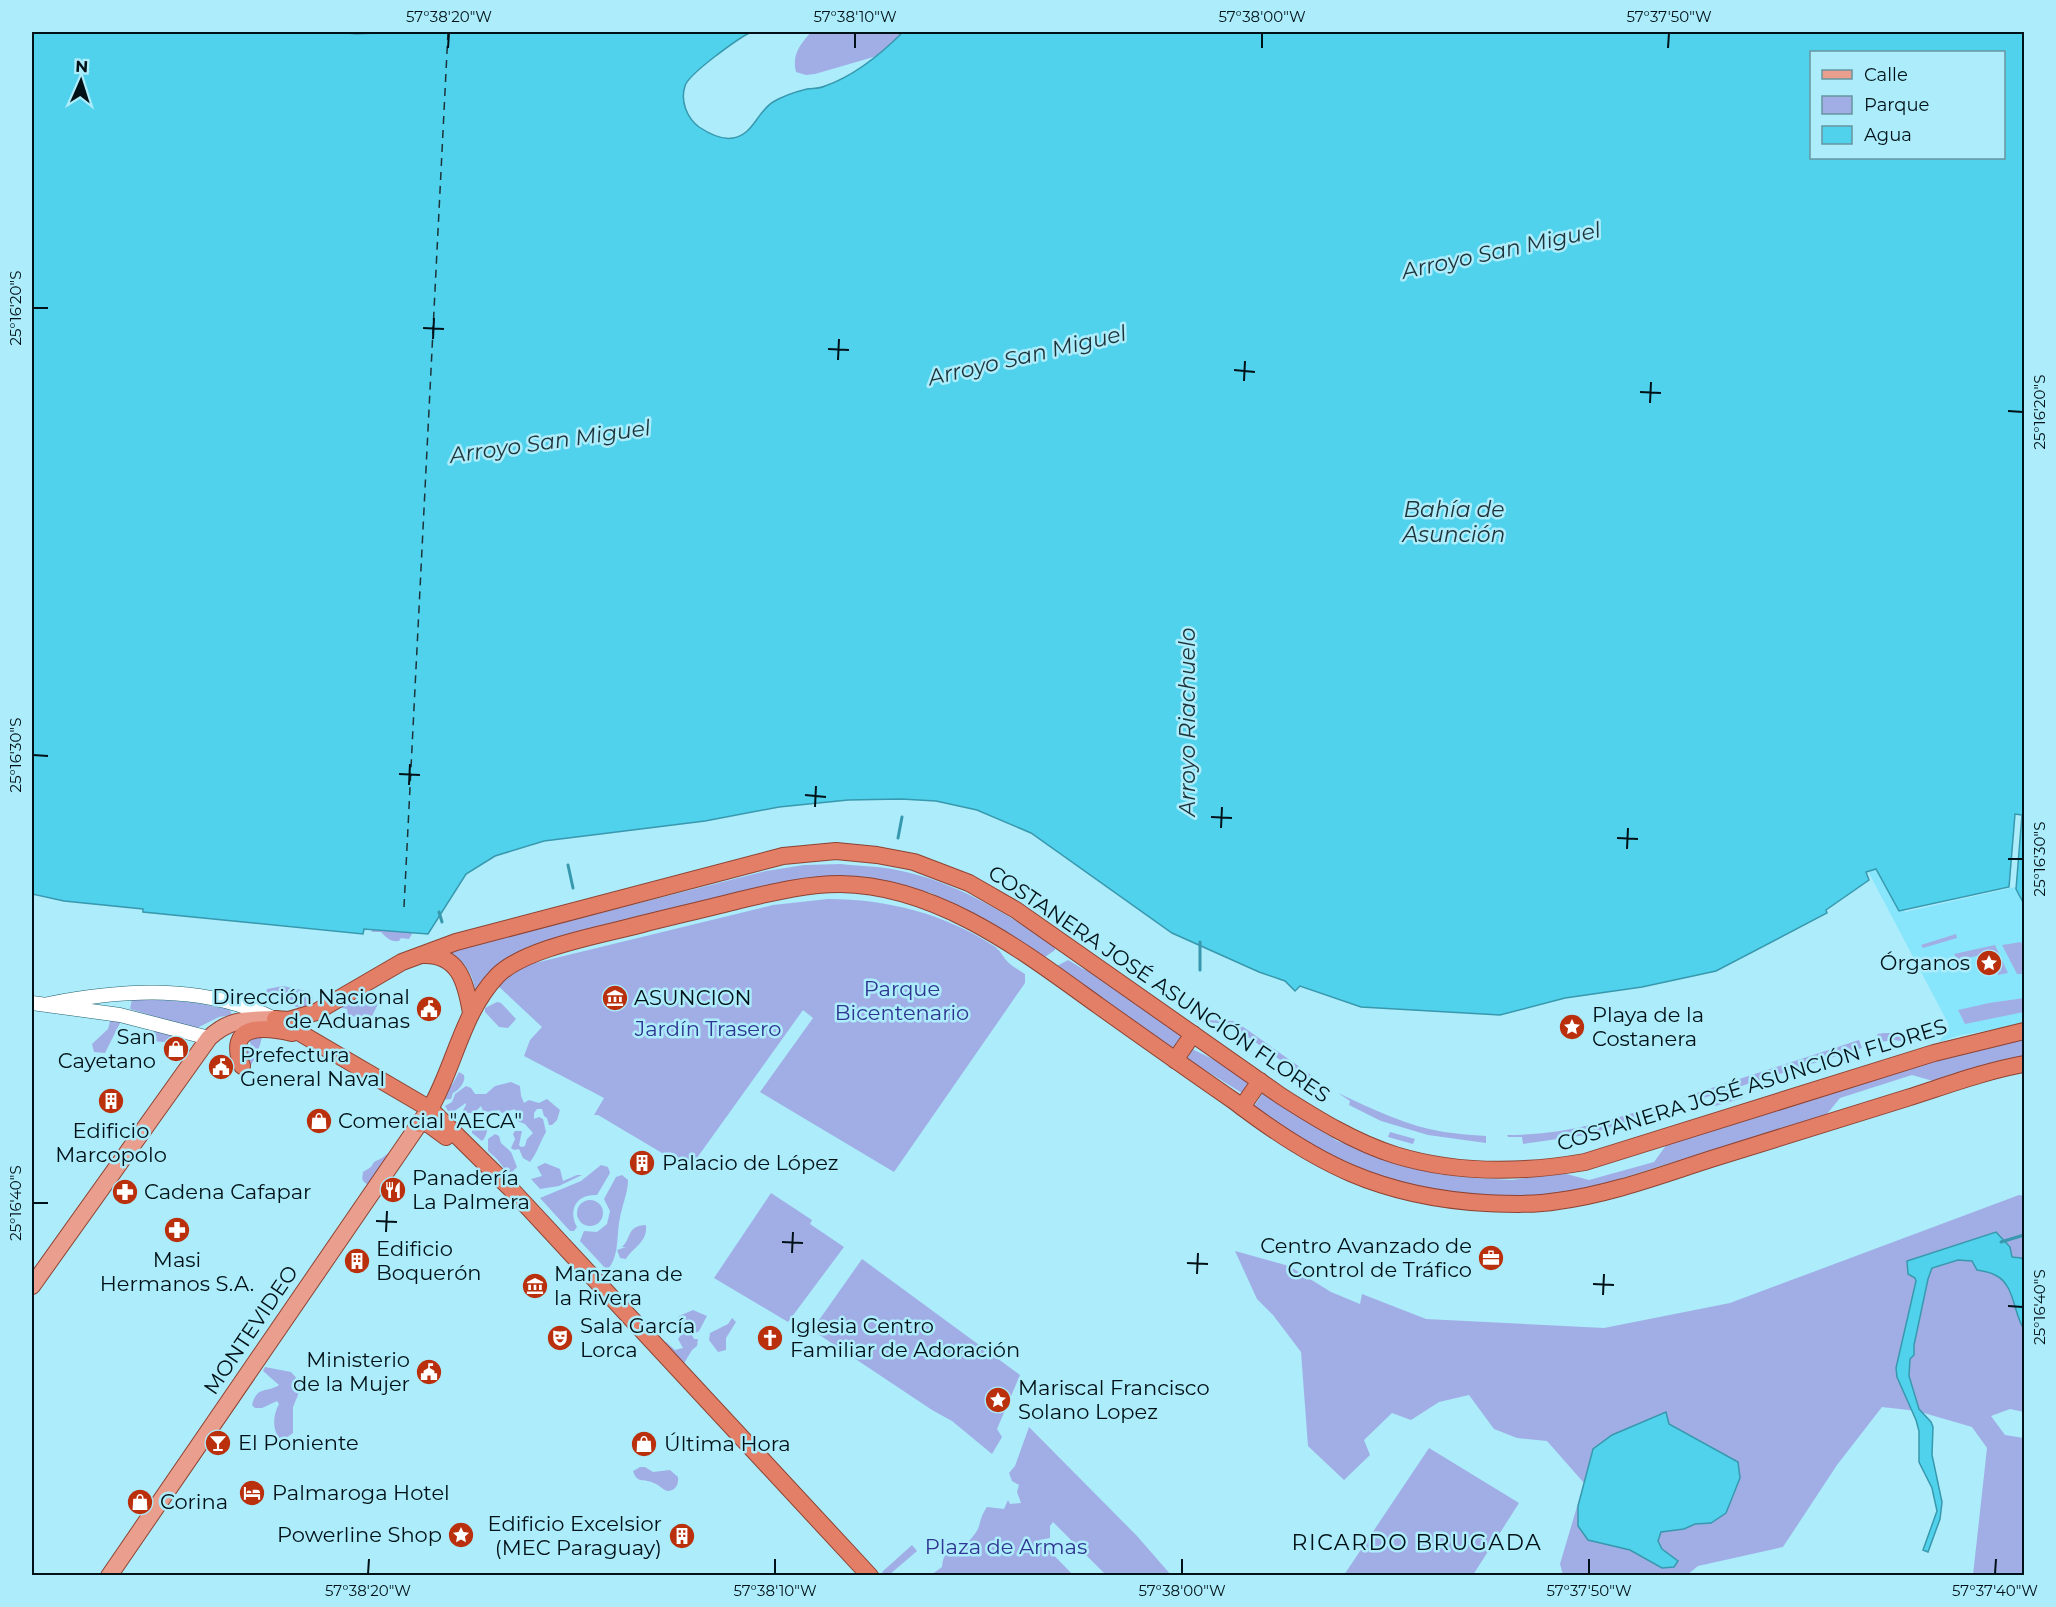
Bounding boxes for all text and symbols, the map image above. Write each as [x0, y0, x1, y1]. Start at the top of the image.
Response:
text: 57°38'20"W [406, 7, 492, 26]
text: 57°38'10"W [813, 7, 897, 26]
text: 57°38'00"W [1218, 7, 1306, 26]
text: 57°37'50"W [1626, 7, 1712, 26]
north arrow [51, 51, 111, 111]
legend [1810, 51, 2005, 159]
text: N [75, 57, 89, 76]
text: Calle [1864, 64, 1908, 86]
text: Parque [1864, 94, 1930, 116]
text: Agua [1864, 124, 1912, 146]
water label: Arroyo San Miguel [1397, 216, 1603, 285]
text: 25°16'20"S [6, 271, 25, 345]
water label: Arroyo San Miguel [923, 320, 1129, 392]
text: 25°16'20"S [2030, 375, 2049, 449]
water label: Arroyo San Miguel [446, 414, 652, 469]
water label: Bahía de Asunción [1401, 496, 1505, 548]
water label: Arroyo Riachuelo [1174, 627, 1201, 819]
text: 25°16'30"S [6, 718, 25, 792]
text: 25°16'30"S [2030, 822, 2049, 896]
street label: COSTANERA JOSÉ ASUNCIÓN FLORES [984, 860, 1335, 1108]
place icon: Órganos [1974, 948, 2004, 978]
place label: Órganos [1880, 950, 1970, 975]
park label: Parque Bicentenario [835, 976, 969, 1025]
museum icon: ASUNCION [600, 983, 630, 1013]
place label: Dirección Nacional de Aduanas [212, 984, 410, 1033]
place label: ASUNCION [634, 985, 752, 1010]
public building icon: Dirección Nacional de Aduanas [414, 994, 444, 1024]
place label: Playa de la Costanera [1592, 1002, 1704, 1051]
place icon: Playa de la Costanera [1557, 1012, 1587, 1042]
street label: COSTANERA JOSÉ ASUNCIÓN FLORES [1554, 1013, 1950, 1156]
park label: Jardín Trasero [634, 1016, 781, 1041]
place label: San Cayetano [58, 1024, 156, 1073]
shop icon: San Cayetano [161, 1034, 191, 1064]
place label: Prefectura General Naval [240, 1042, 385, 1091]
public building icon: Prefectura General Naval [206, 1052, 236, 1082]
building icon: Edificio Marcopolo [96, 1086, 126, 1116]
shop icon: Comercial "AECA" [304, 1106, 334, 1136]
place label: Comercial "AECA" [338, 1108, 522, 1133]
place label: Edificio Marcopolo [55, 1118, 167, 1167]
building icon: Palacio de López [627, 1148, 657, 1178]
place label: Palacio de López [662, 1150, 839, 1175]
text: 25°16'40"S [6, 1165, 25, 1241]
place label: Panadería La Palmera [412, 1165, 530, 1214]
restaurant icon: Panadería La Palmera [378, 1175, 408, 1205]
pharmacy icon: Cadena Cafapar [110, 1177, 140, 1207]
place label: Cadena Cafapar [144, 1179, 312, 1204]
pharmacy icon: Masi Hermanos S.A. [162, 1215, 192, 1245]
place label: Centro Avanzado de Control de Tráfico [1260, 1233, 1472, 1282]
place label: Edificio Boquerón [376, 1236, 482, 1285]
office icon: Centro Avanzado de Control de Tráfico [1476, 1243, 1506, 1273]
building icon: Edificio Boquerón [342, 1246, 372, 1276]
place label: Masi Hermanos S.A. [100, 1247, 254, 1296]
street label: MONTEVIDEO [198, 1260, 303, 1399]
place label: Manzana de la Rivera [554, 1261, 683, 1310]
text: 25°16'40"S [2030, 1269, 2049, 1345]
museum icon: Manzana de la Rivera [520, 1271, 550, 1301]
place label: Sala García Lorca [580, 1313, 695, 1362]
place label: Iglesia Centro Familiar de Adoración [790, 1313, 1020, 1362]
theatre icon: Sala García Lorca [545, 1323, 575, 1353]
church icon: Iglesia Centro Familiar de Adoración [755, 1323, 785, 1353]
place label: Ministerio de la Mujer [293, 1347, 410, 1396]
public building icon: Ministerio de la Mujer [414, 1357, 444, 1387]
place label: Mariscal Francisco Solano Lopez [1018, 1375, 1210, 1424]
place icon: Mariscal Francisco Solano Lopez [983, 1385, 1013, 1415]
bar icon: El Poniente [203, 1428, 233, 1458]
shop icon: Última Hora [629, 1429, 659, 1459]
place label: El Poniente [238, 1430, 359, 1455]
place label: Última Hora [664, 1431, 791, 1456]
hotel icon: Palmaroga Hotel [237, 1478, 267, 1508]
place label: Palmaroga Hotel [272, 1480, 450, 1505]
shop icon: Corina [125, 1487, 155, 1517]
place label: Corina [160, 1489, 228, 1514]
place label: Edificio Excelsior (MEC Paraguay) [488, 1511, 662, 1560]
place icon: Powerline Shop [446, 1520, 476, 1550]
building icon: Edificio Excelsior (MEC Paraguay) [667, 1521, 697, 1551]
place label: Powerline Shop [277, 1522, 442, 1547]
district label: RICARDO BRUGADA [1292, 1529, 1542, 1556]
park label: Plaza de Armas [925, 1534, 1087, 1559]
text: 57°38'20"W [325, 1581, 411, 1600]
text: 57°38'10"W [733, 1581, 817, 1600]
text: 57°38'00"W [1138, 1581, 1226, 1600]
text: 57°37'50"W [1546, 1581, 1632, 1600]
text: 57°37'40"W [1952, 1581, 2038, 1600]

